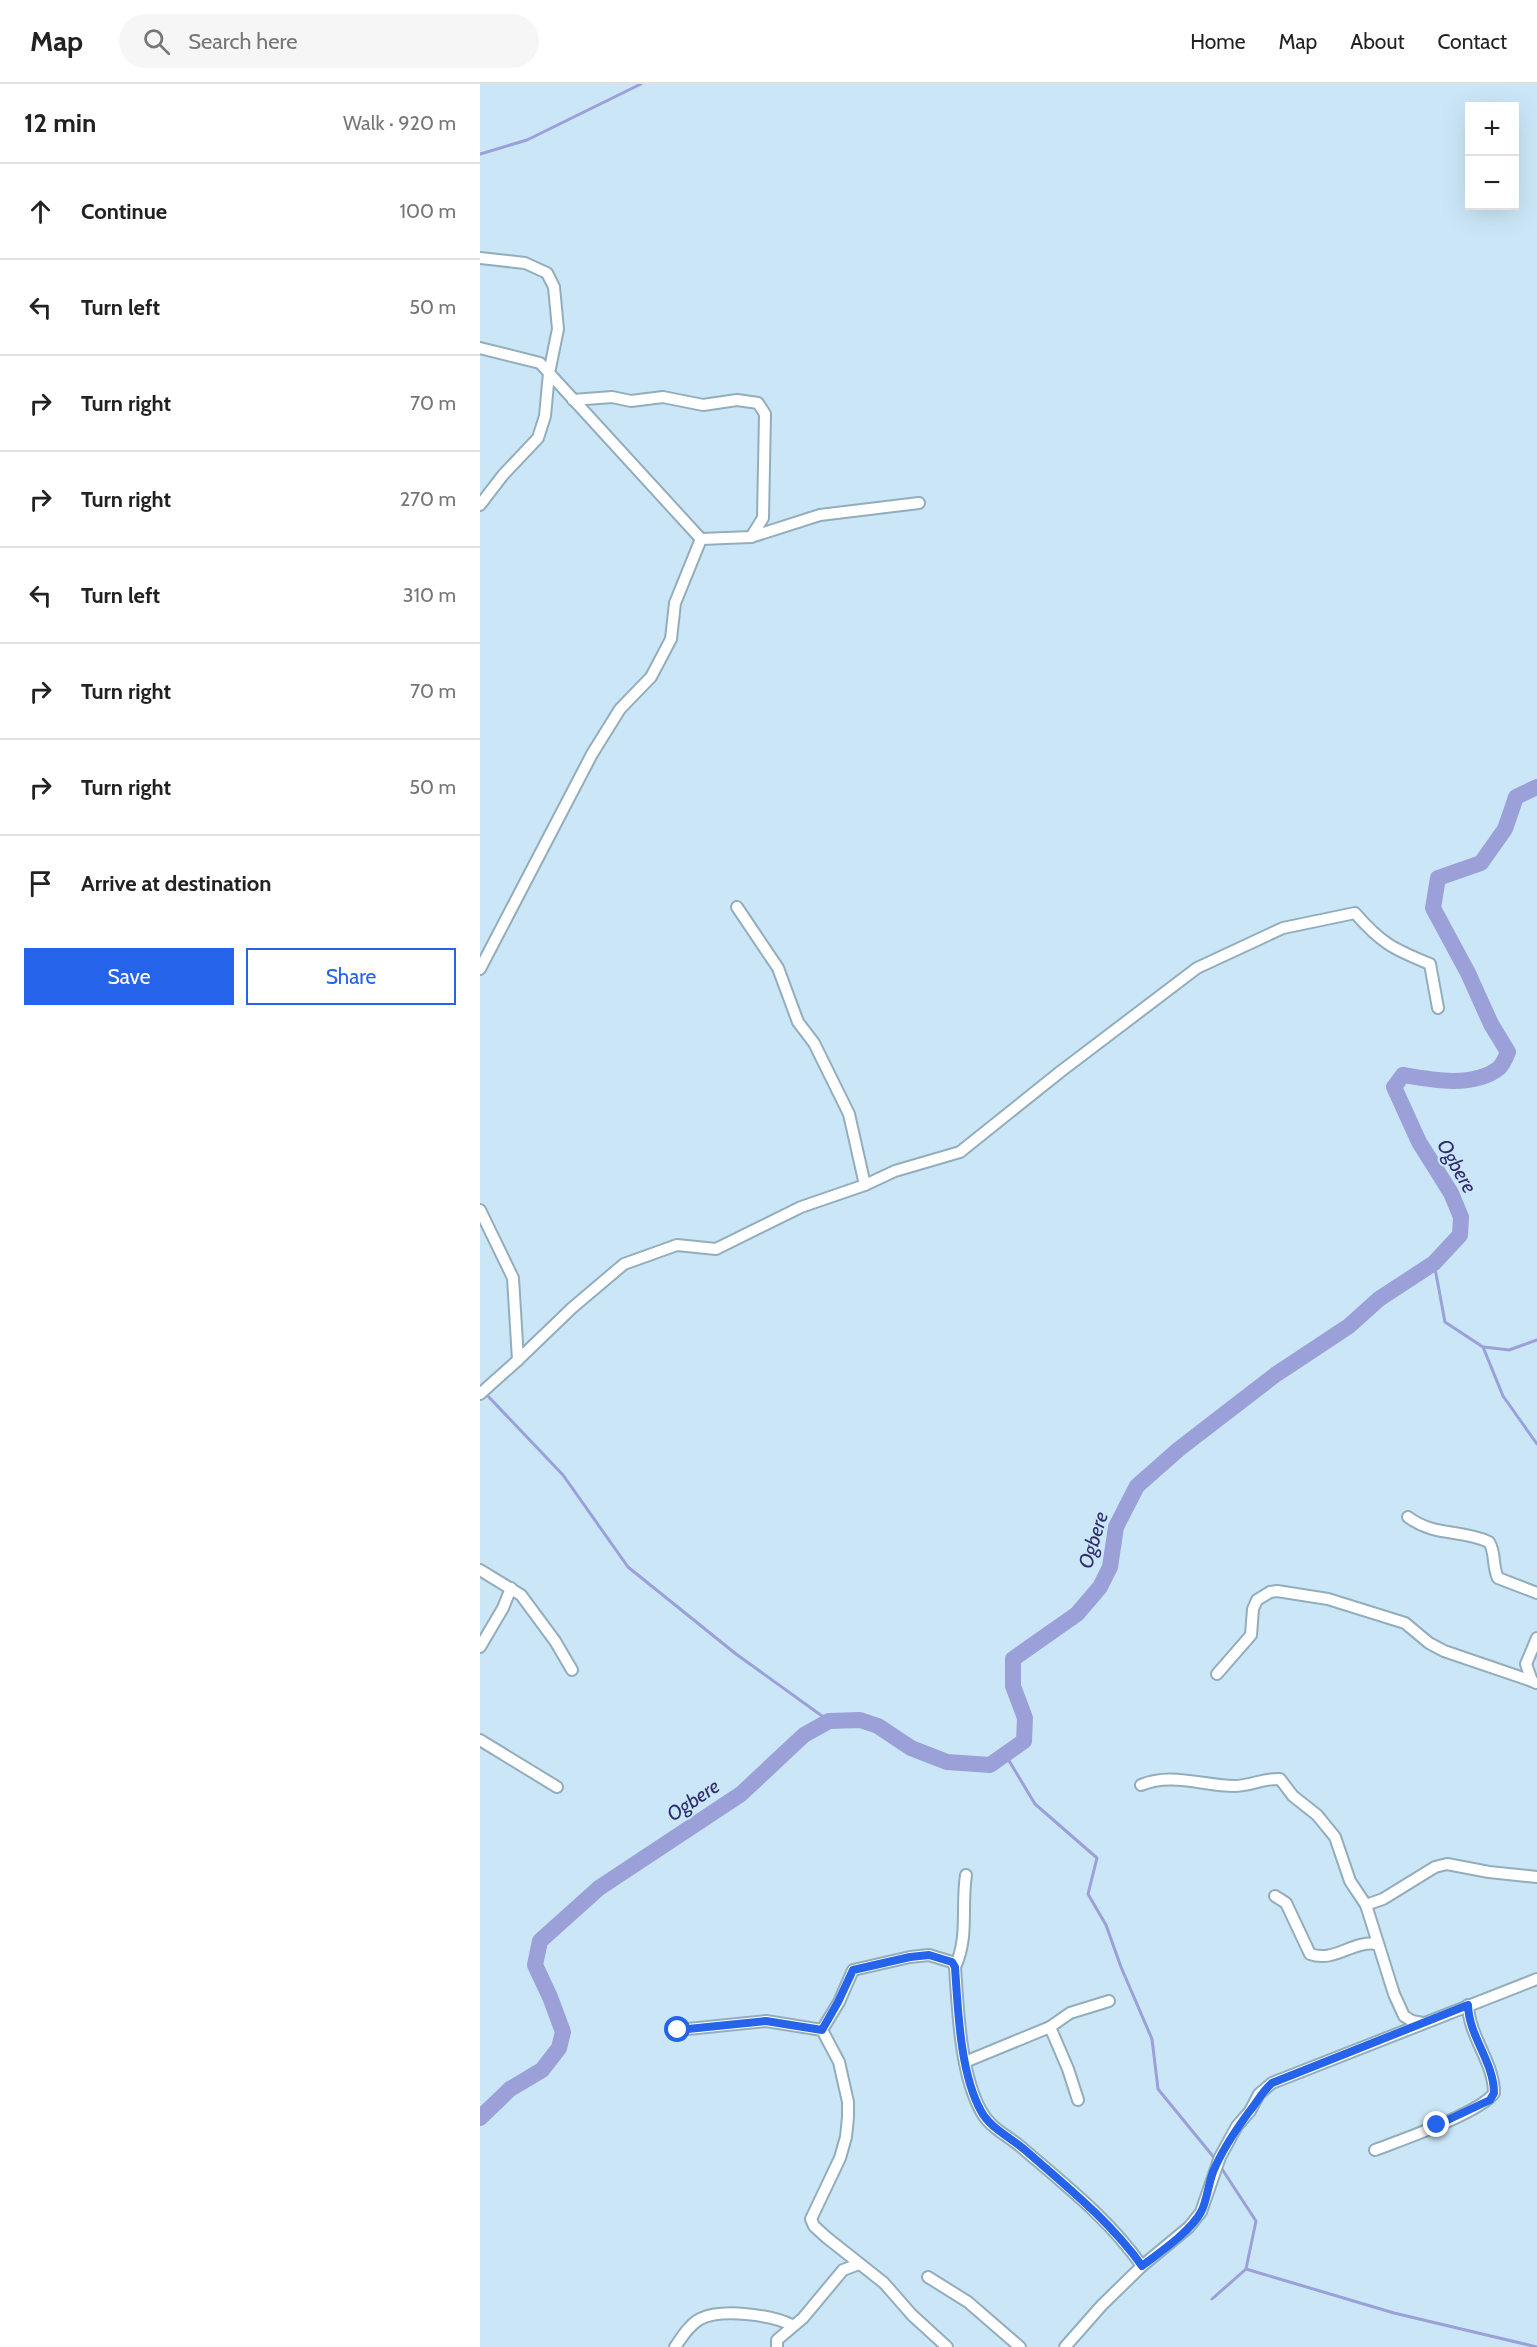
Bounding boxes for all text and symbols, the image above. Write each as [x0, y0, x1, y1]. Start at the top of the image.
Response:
search box [119, 14, 539, 68]
text: Map [30, 24, 83, 58]
icon: search [140, 25, 173, 58]
text: Search here [188, 28, 297, 55]
text: Home [1190, 29, 1246, 54]
text: Map [1279, 29, 1317, 54]
text: About [1350, 29, 1404, 54]
text: Contact [1437, 29, 1507, 54]
map controls [1465, 102, 1519, 210]
button: + [1465, 102, 1519, 156]
text: 12 min [24, 107, 96, 139]
text: Walk · 920 m [343, 111, 456, 135]
button: − [1465, 156, 1519, 210]
icon: ahead [24, 195, 57, 228]
text: Continue [81, 198, 167, 225]
text: 100 m [400, 199, 456, 223]
icon: left [24, 291, 57, 324]
text: Turn left [81, 294, 160, 321]
text: 50 m [409, 295, 456, 319]
icon: right [24, 387, 57, 420]
text: Turn right [81, 390, 171, 417]
text: 70 m [410, 391, 456, 415]
icon: right [24, 483, 57, 516]
text: Turn right [81, 486, 171, 513]
text: 270 m [400, 487, 456, 511]
icon: left [24, 579, 57, 612]
text: Turn left [81, 582, 160, 609]
text: 310 m [403, 583, 456, 607]
icon: right [24, 675, 57, 708]
text: Turn right [81, 678, 171, 705]
text: 70 m [410, 679, 456, 703]
icon: right [24, 771, 57, 804]
text: Turn right [81, 774, 171, 801]
text: 50 m [409, 775, 456, 799]
icon: arrive [24, 867, 57, 900]
text: Arrive at destination [81, 870, 271, 897]
button: Save [24, 948, 234, 1005]
button: Share [246, 948, 456, 1005]
water label: Ogbere [1432, 1135, 1482, 1197]
water label: Ogbere [1073, 1509, 1113, 1571]
water label: Ogbere [662, 1774, 724, 1826]
route start [664, 2016, 690, 2042]
route end [1423, 2111, 1449, 2137]

